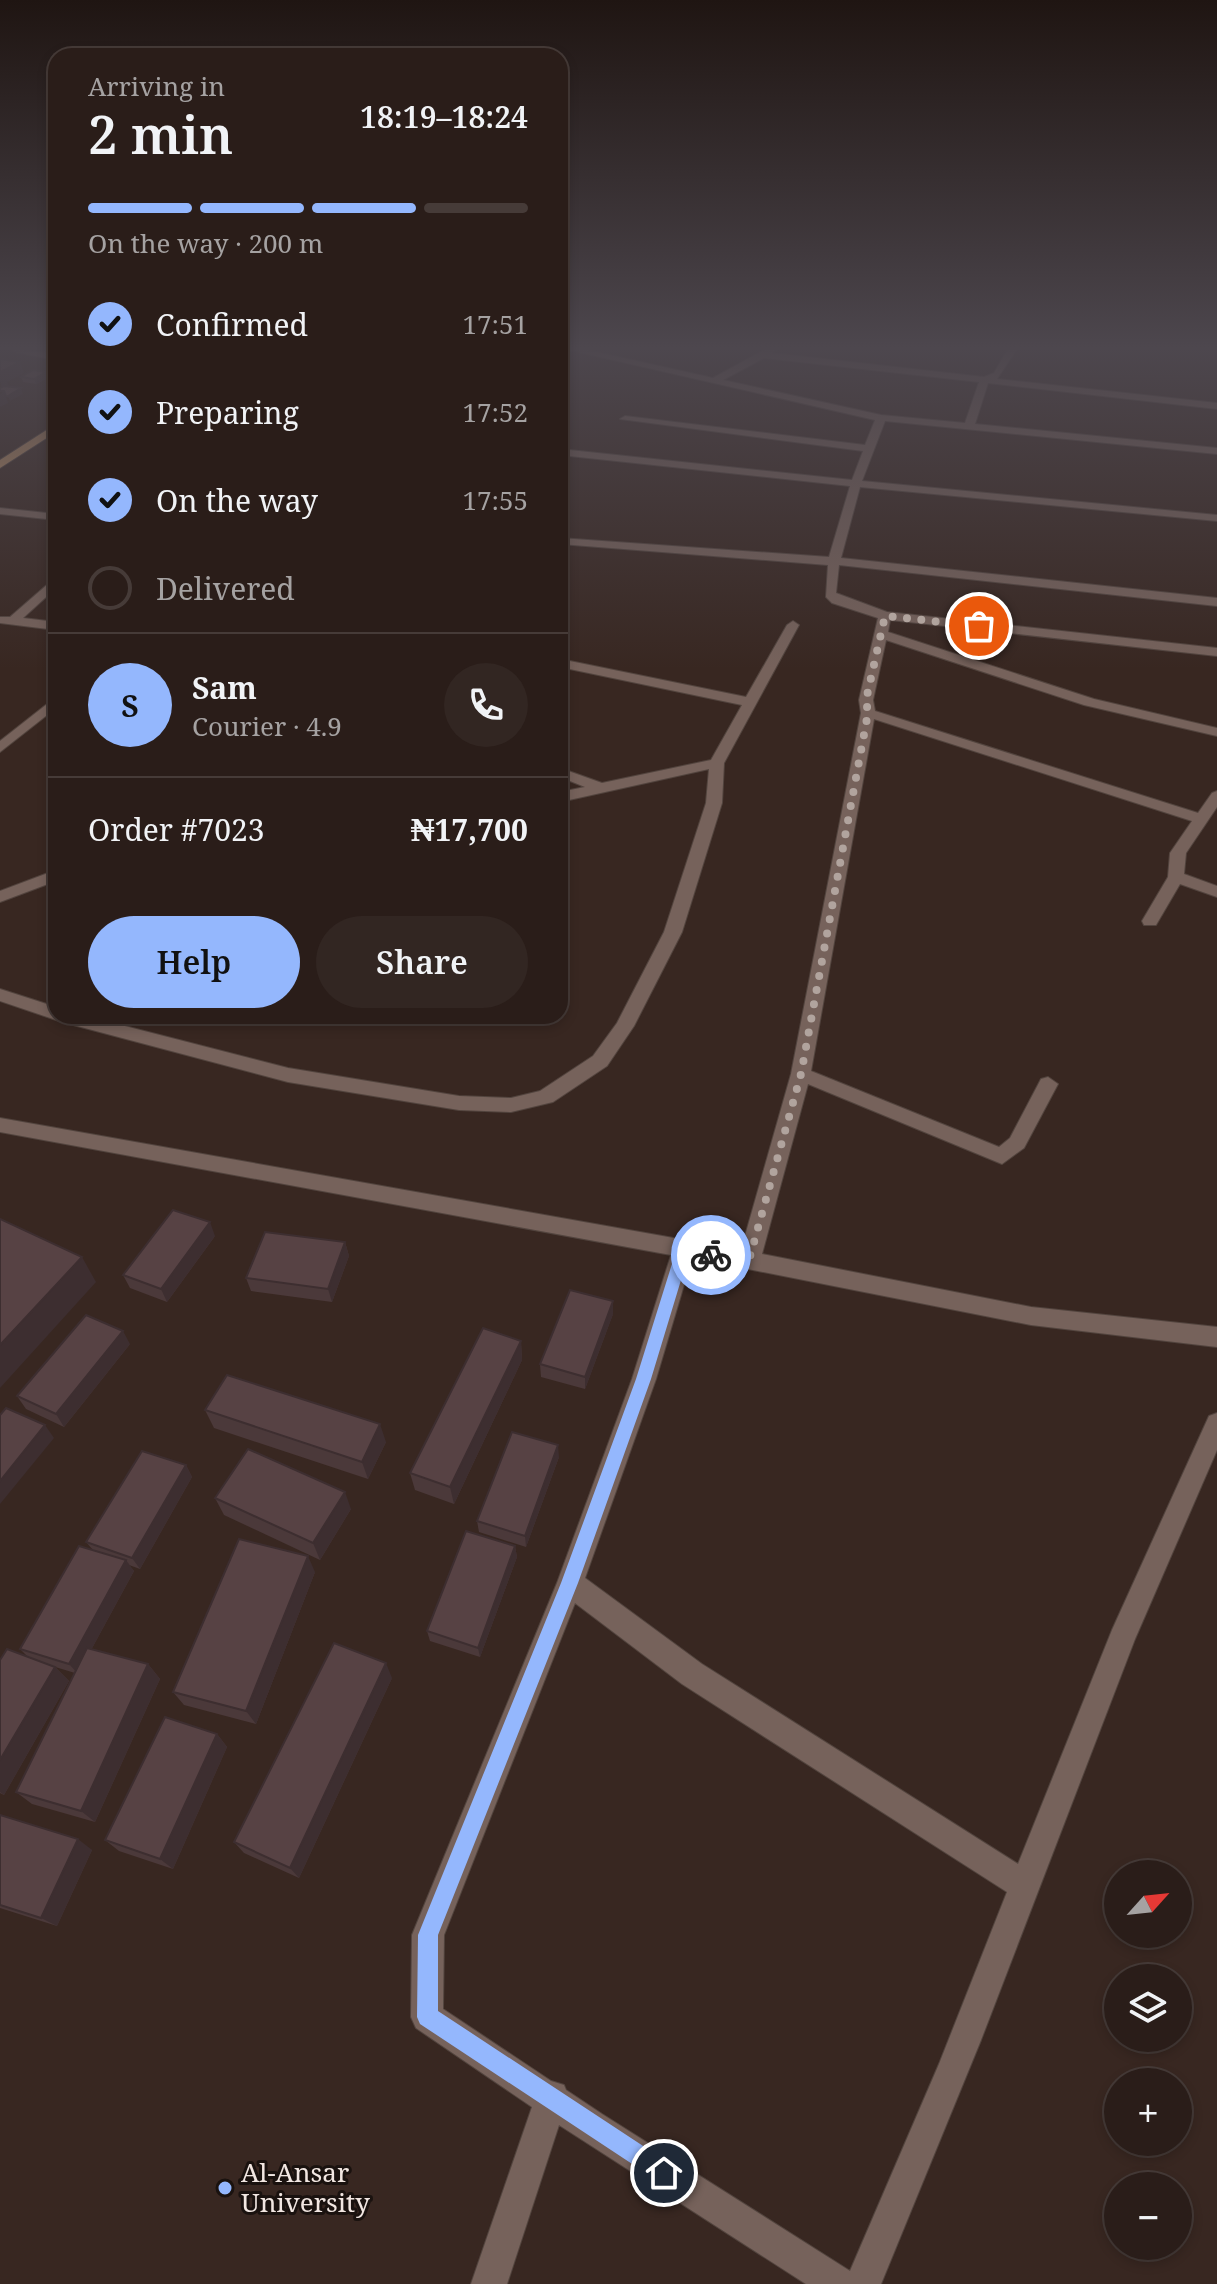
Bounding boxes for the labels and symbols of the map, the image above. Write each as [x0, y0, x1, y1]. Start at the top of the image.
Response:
pin [945, 592, 1013, 660]
courier [671, 1215, 751, 1295]
north arrow [1104, 1860, 1192, 1948]
pin [630, 2139, 698, 2207]
place label: Al-Ansar University [241, 2154, 370, 2220]
marker: Al-Ansar University [216, 2179, 234, 2197]

